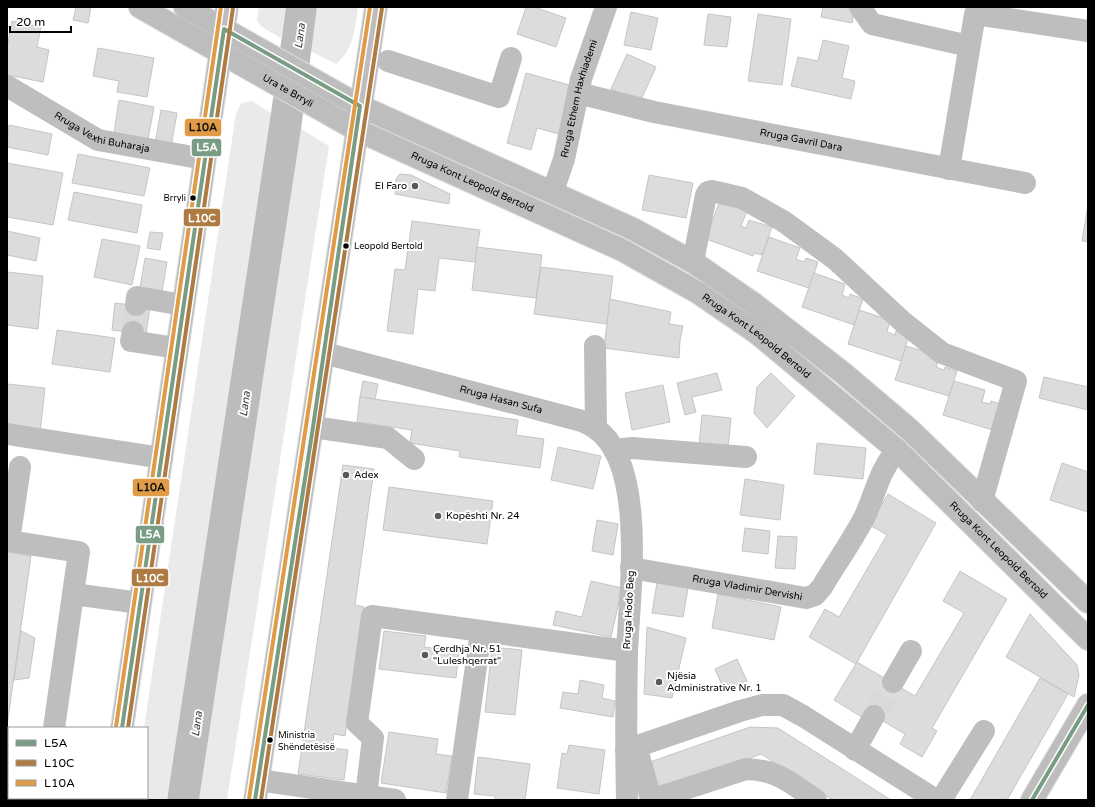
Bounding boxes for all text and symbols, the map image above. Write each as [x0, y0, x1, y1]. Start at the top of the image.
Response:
scale bar [10, 8, 71, 34]
text: 20 m [16, 15, 45, 29]
water label: Lana [292, 22, 308, 49]
street label: Rruga Ethem Haxhiademi [558, 38, 600, 159]
street label: Ura te Brryli [260, 72, 315, 110]
street label: Rruga Vexhi Buharaja [52, 109, 151, 155]
line badge: L10A [184, 118, 222, 137]
text: L10A [189, 121, 217, 134]
street label: Rruga Gavril Dara [759, 126, 843, 154]
line badge: L5A [191, 138, 222, 157]
text: L5A [196, 141, 218, 154]
street label: Rruga Kont Leopold Bertold [409, 149, 535, 215]
place label: El Faro [375, 180, 407, 192]
marker: El Faro [410, 181, 420, 191]
place label: Brryli [164, 193, 186, 204]
marker: Brryli [188, 193, 198, 203]
line badge: L10C [183, 208, 221, 227]
text: L10C [188, 212, 216, 225]
marker: Leopold Bertold [341, 241, 351, 251]
place label: Leopold Bertold [354, 241, 423, 252]
street label: Rruga Kont Leopold Bertold [699, 291, 813, 381]
street label: Rruga Hasan Sufa [458, 383, 544, 416]
water label: Lana [237, 390, 253, 417]
place label: Adex [354, 469, 379, 481]
marker: Adex [341, 470, 351, 480]
line badge: L10A [132, 478, 170, 497]
text: L10A [137, 481, 165, 494]
street label: Rruga Kont Leopold Bertold [947, 499, 1050, 601]
place label: Kopështi Nr. 24 [446, 510, 520, 522]
marker: Kopështi Nr. 24 [433, 511, 443, 521]
line badge: L5A [135, 525, 165, 544]
text: L5A [139, 528, 161, 541]
line badge: L10C [131, 568, 169, 587]
street label: Rruga Hodo Beg [621, 570, 637, 650]
text: L10C [136, 572, 164, 585]
street label: Rruga Vladimir Dervishi [691, 573, 803, 603]
place label: Çerdhja Nr. 51 "Luleshqerrat" [433, 643, 502, 667]
marker: Çerdhja Nr. 51 "Luleshqerrat" [420, 650, 430, 660]
place label: Njësia Administrative Nr. 1 [667, 670, 762, 694]
marker: Njësia Administrative Nr. 1 [654, 677, 664, 687]
water label: Lana [189, 710, 205, 737]
legend [8, 727, 148, 799]
place label: Ministria Shëndetësisë [278, 730, 335, 753]
marker: Ministria Shëndetësisë [265, 735, 275, 745]
text: L5A [44, 736, 67, 750]
text: L10C [44, 756, 74, 770]
text: L10A [44, 776, 75, 790]

